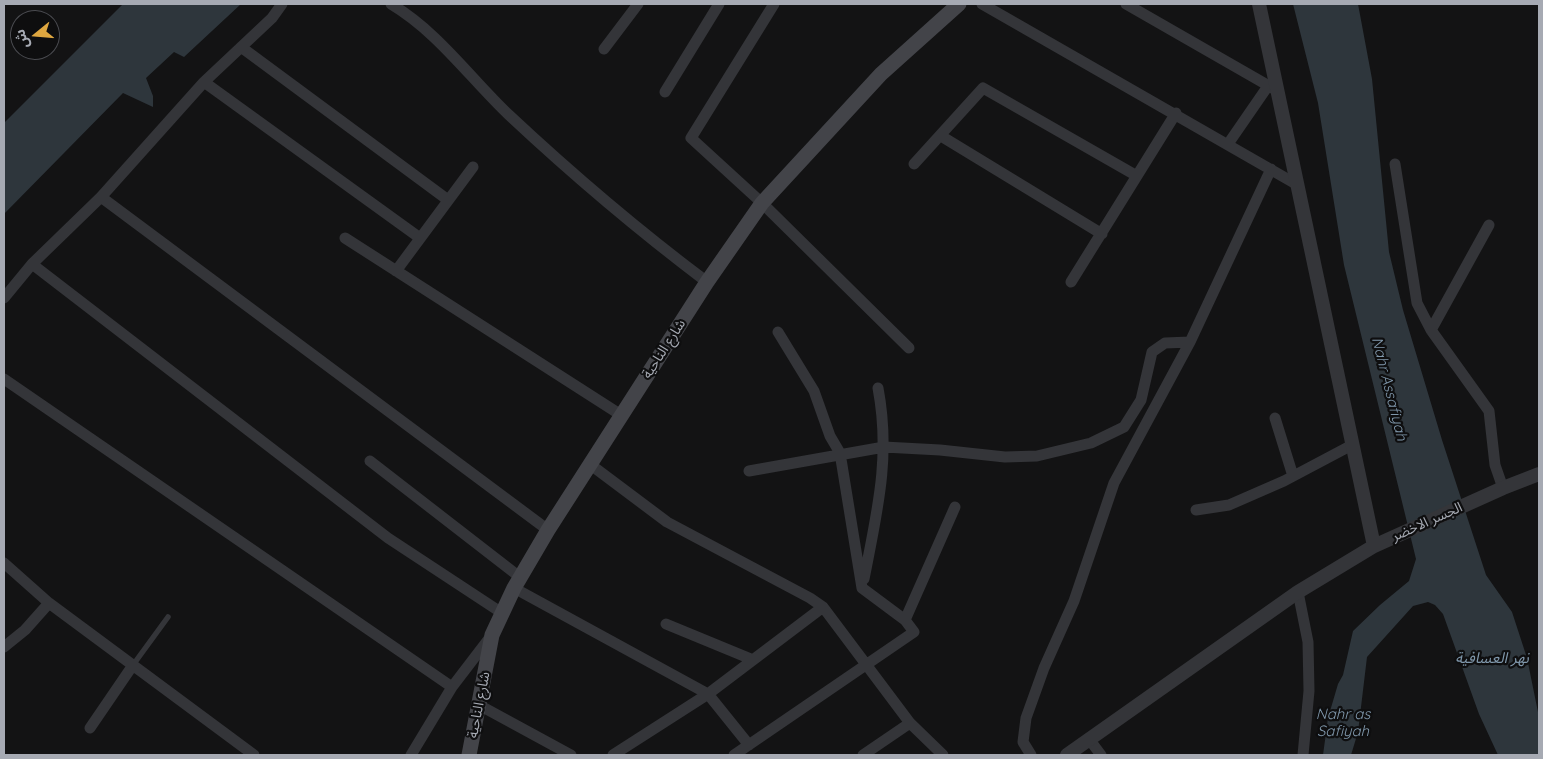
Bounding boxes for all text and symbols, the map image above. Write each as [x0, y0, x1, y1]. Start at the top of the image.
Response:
north arrow [10, 10, 60, 60]
text: ش [10, 27, 33, 51]
street label: شارع الناحية [639, 316, 689, 382]
water label: Nahr Assafiyah [1367, 335, 1411, 443]
street label: الجسر الاخضر [1389, 499, 1465, 545]
water label: نهر العسافية [1455, 649, 1529, 667]
street label: شارع الناحية [464, 670, 494, 740]
water label: Nahr as Safiyah [1316, 705, 1370, 740]

